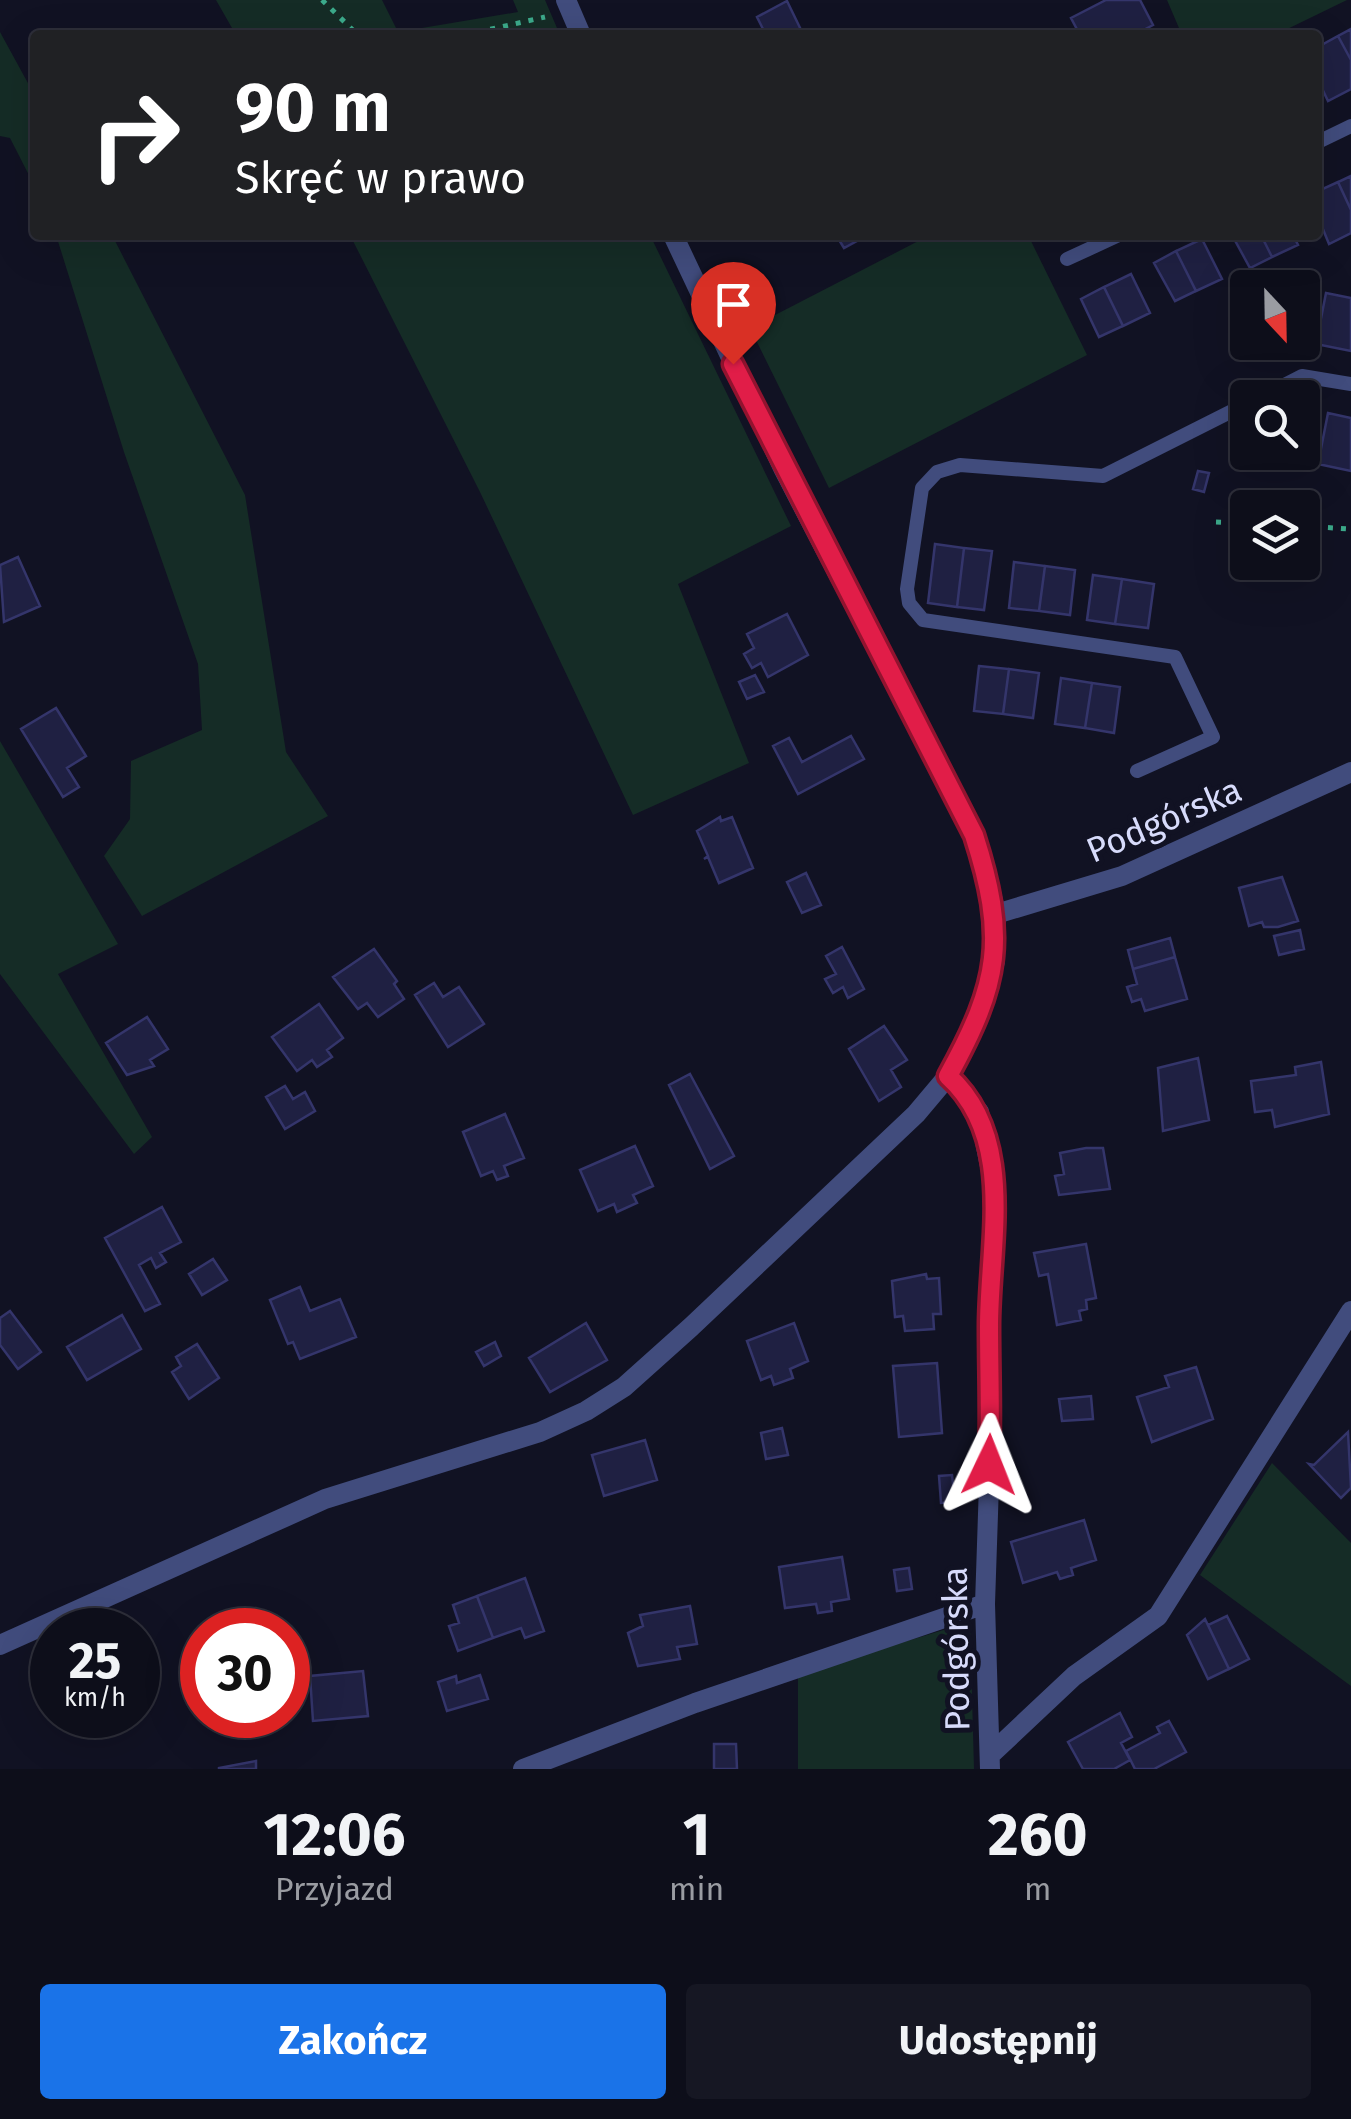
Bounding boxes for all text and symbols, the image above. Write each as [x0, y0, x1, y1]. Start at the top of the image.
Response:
text: 90 m [235, 66, 391, 150]
icon: right [70, 70, 200, 200]
text: Skręć w prawo [235, 151, 526, 205]
pin [691, 262, 776, 365]
north arrow [1230, 270, 1320, 360]
map controls [1230, 270, 1320, 580]
icon: arrive [706, 277, 761, 332]
button: search [1230, 380, 1320, 470]
button: layers [1230, 490, 1320, 580]
street label: Podgórska [1080, 769, 1248, 871]
position arrow [937, 1413, 1041, 1517]
street label: Podgórska [934, 1566, 978, 1732]
speed limit sign: 30 [180, 1608, 310, 1738]
text: 25 [69, 1631, 121, 1691]
text: km/h [64, 1683, 126, 1713]
text: 12:06 [263, 1799, 406, 1871]
text: 1 [683, 1799, 711, 1871]
text: 260 [988, 1799, 1088, 1871]
text: Przyjazd [275, 1870, 394, 1908]
text: min [669, 1870, 724, 1908]
text: m [1024, 1870, 1051, 1908]
button: Zakończ [40, 1984, 666, 2099]
button: Udostępnij [686, 1984, 1311, 2099]

